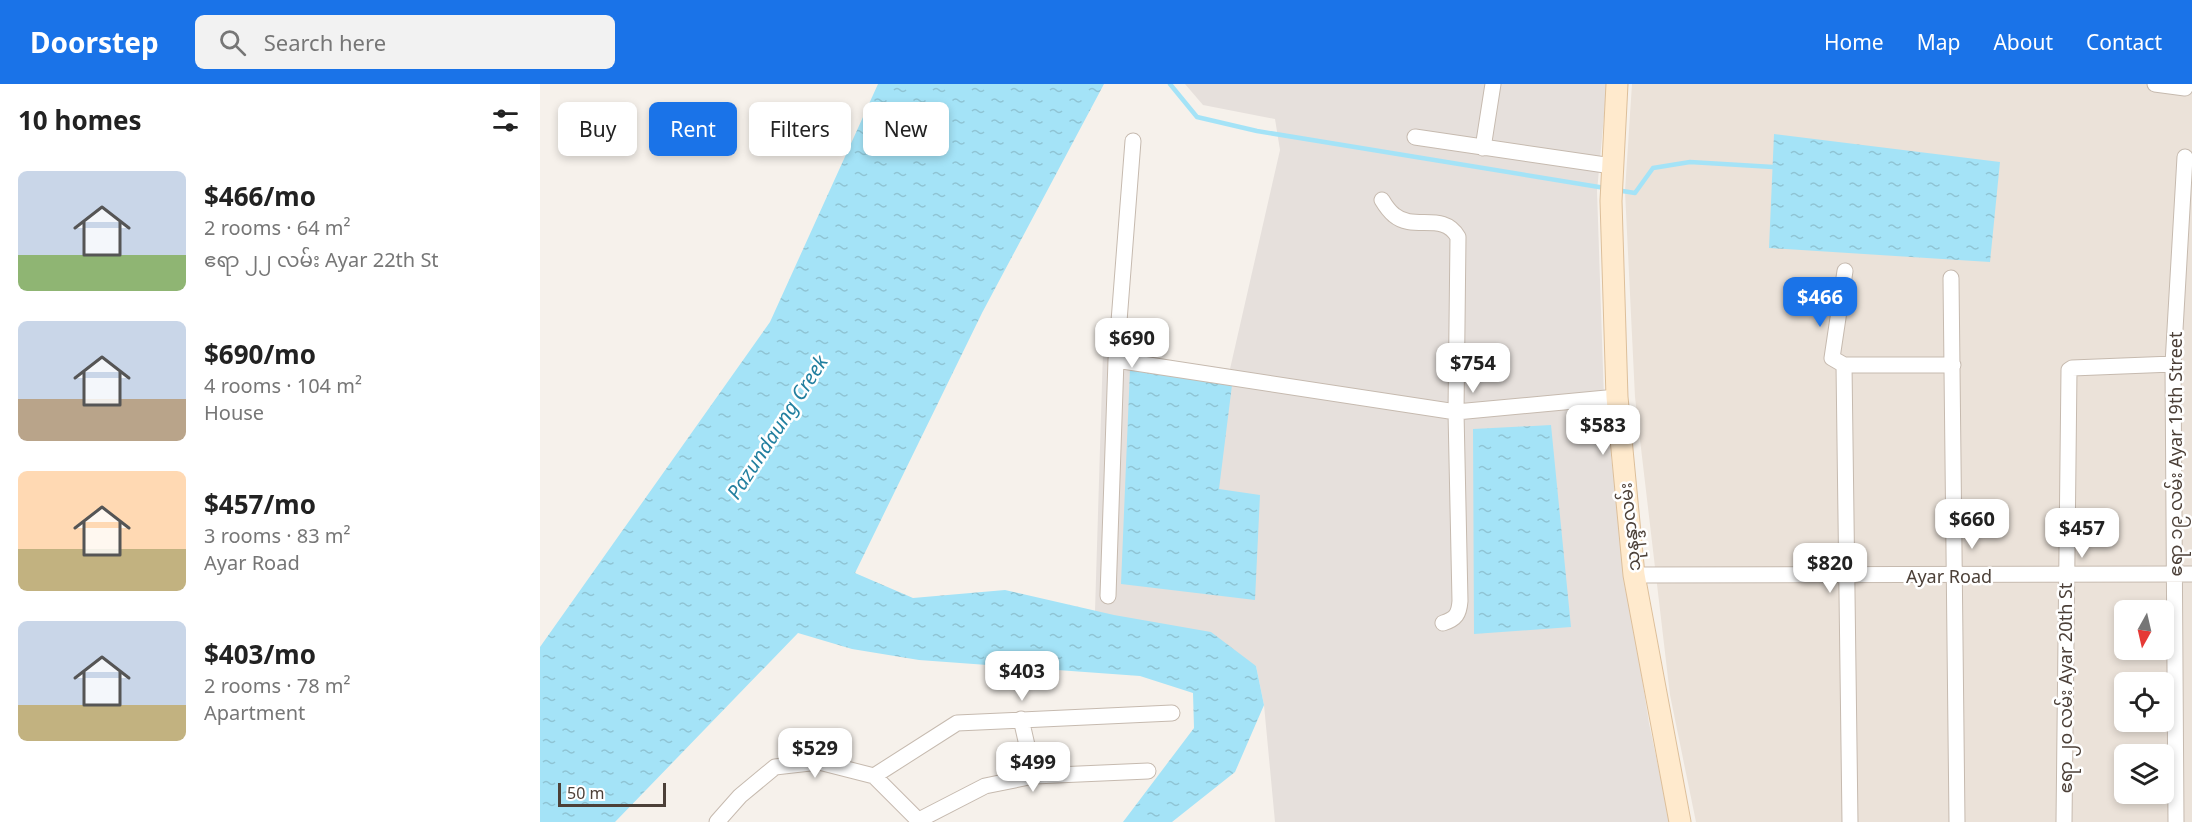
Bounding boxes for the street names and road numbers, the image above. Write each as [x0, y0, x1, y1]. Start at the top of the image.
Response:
street label: ဧရာ ၁၉ လမ်း Ayar 19th Street [2163, 331, 2191, 576]
street label: သုနန္ဒာလမ်း [1612, 481, 1650, 572]
street label: Ayar Road [1906, 564, 1992, 588]
street label: ဧရာ ၂၀ လမ်း Ayar 20th St [2053, 582, 2081, 793]

